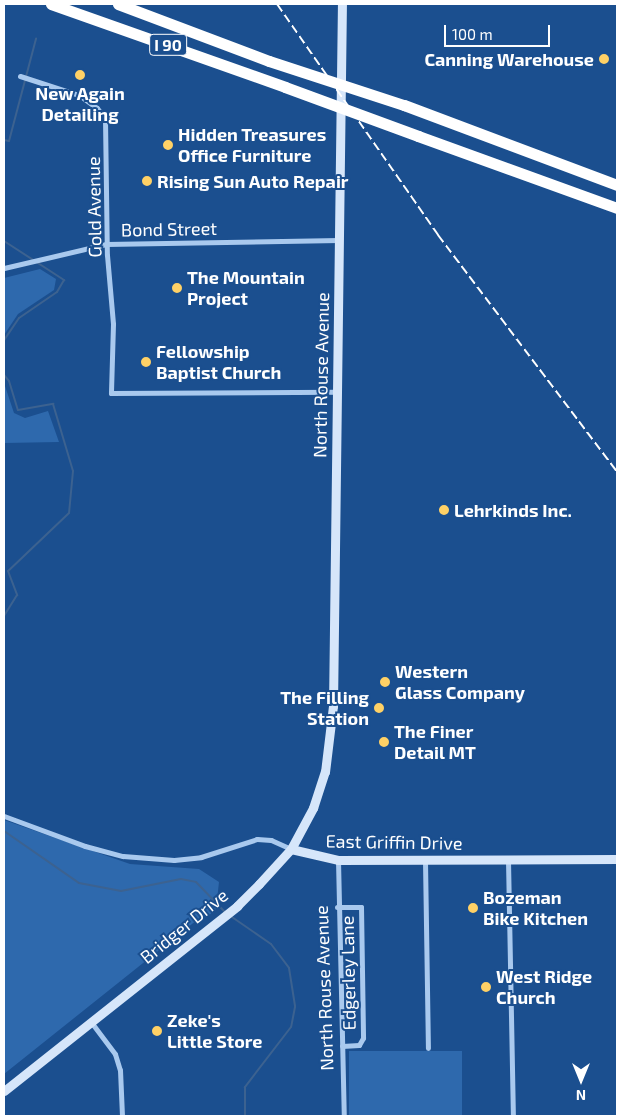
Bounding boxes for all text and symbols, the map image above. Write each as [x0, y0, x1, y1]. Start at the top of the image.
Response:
scale bar [446, 15, 552, 47]
text: 100 m [452, 25, 493, 43]
road number: I 90 [148, 32, 188, 58]
place label: Canning Warehouse [424, 48, 594, 70]
marker: Canning Warehouse [598, 53, 610, 65]
marker: New Again Detailing [74, 69, 86, 81]
place label: New Again Detailing [35, 83, 125, 126]
place label: Hidden Treasures Office Furniture [178, 124, 327, 166]
marker: Hidden Treasures Office Furniture [162, 139, 174, 151]
street label: Gold Avenue [82, 156, 106, 258]
place label: Rising Sun Auto Repair [157, 170, 349, 192]
marker: Rising Sun Auto Repair [141, 175, 153, 187]
street label: Bond Street [121, 217, 217, 241]
place label: The Mountain Project [187, 267, 305, 310]
marker: The Mountain Project [171, 282, 183, 294]
street label: North Rouse Avenue [309, 292, 333, 458]
place label: Fellowship Baptist Church [156, 341, 281, 384]
marker: Fellowship Baptist Church [140, 356, 152, 368]
place label: Lehrkinds Inc. [454, 499, 572, 521]
marker: Lehrkinds Inc. [438, 504, 450, 516]
place label: Western Glass Company [395, 661, 525, 704]
marker: Western Glass Company [379, 676, 391, 688]
place label: The Filling Station [280, 687, 369, 730]
marker: The Filling Station [373, 702, 385, 714]
place label: The Finer Detail MT [394, 721, 476, 764]
marker: The Finer Detail MT [378, 736, 390, 748]
street label: East Griffin Drive [325, 830, 463, 854]
street label: Bridger Drive [136, 884, 232, 968]
place label: Bozeman Bike Kitchen [483, 887, 588, 930]
marker: Bozeman Bike Kitchen [467, 902, 479, 914]
street label: North Rouse Avenue [310, 905, 338, 1071]
street label: Edgerley Lane [336, 915, 360, 1031]
place label: West Ridge Church [496, 966, 592, 1009]
marker: West Ridge Church [480, 981, 492, 993]
place label: Zeke's Little Store [167, 1010, 262, 1052]
marker: Zeke's Little Store [151, 1025, 163, 1037]
north arrow [556, 1055, 606, 1105]
text: N [576, 1087, 586, 1104]

